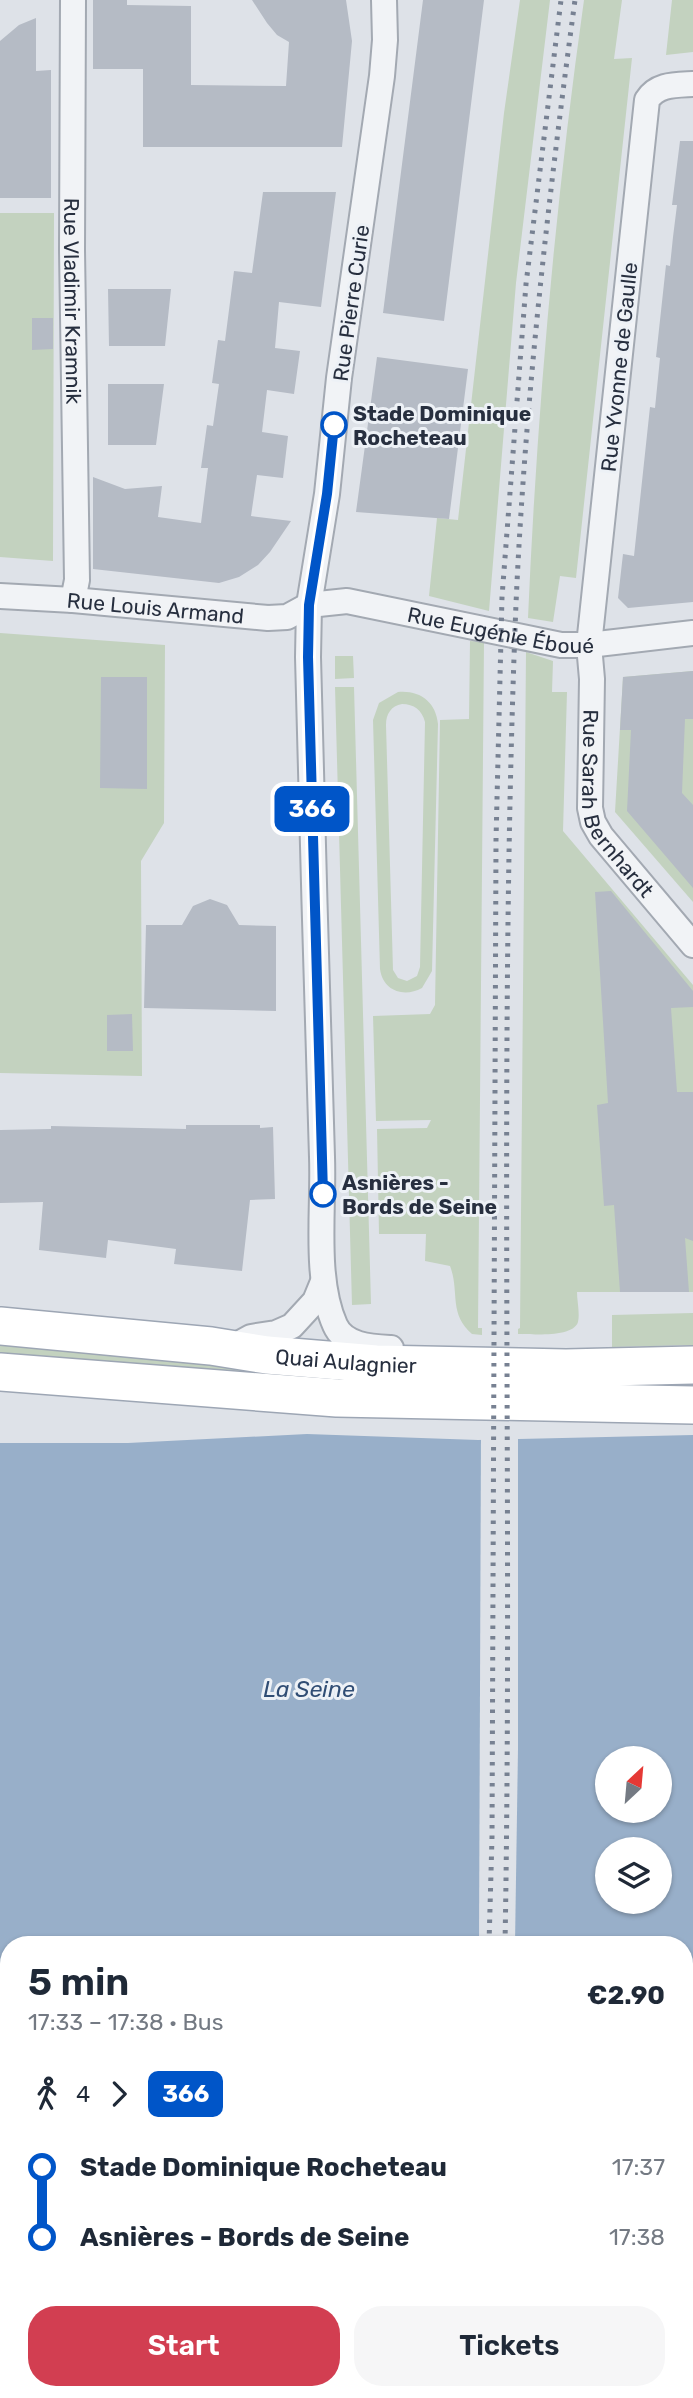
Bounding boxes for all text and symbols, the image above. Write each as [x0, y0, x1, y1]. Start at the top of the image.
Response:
street label: Rue Vladimir Kramnik [59, 198, 87, 405]
street label: Rue Pierre Curie [328, 223, 374, 383]
street label: Rue Yvonne de Gaulle [596, 261, 642, 473]
place label: Stade Dominique Rocheteau [353, 401, 531, 450]
marker: Stade Dominique Rocheteau [321, 412, 347, 438]
street label: Rue Louis Armand [66, 587, 245, 628]
street label: Rue Eugénie Éboué [405, 601, 594, 658]
street label: Rue Sarah Bernhardt [577, 709, 659, 902]
line badge: 366 [272, 786, 352, 832]
text: 366 [288, 795, 336, 823]
place label: Asnières - Bords de Seine [342, 1170, 497, 1219]
marker: Asnières - Bords de Seine [310, 1181, 336, 1207]
street label: Quai Aulagnier [274, 1343, 417, 1377]
water label: La Seine [263, 1675, 355, 1703]
north arrow [595, 1746, 672, 1824]
map controls [595, 1746, 672, 1914]
button: layers [595, 1837, 672, 1914]
text: 5 min [28, 1959, 129, 2005]
text: €2.90 [587, 1980, 665, 2011]
text: 17:33 – 17:38 · Bus [28, 2008, 223, 2036]
icon: walk [28, 2075, 66, 2113]
icon: forward [100, 2075, 138, 2113]
text: 4 [76, 2080, 90, 2108]
text: 366 [162, 2080, 209, 2108]
text: Stade Dominique Rocheteau [80, 2152, 447, 2183]
text: 17:37 [612, 2153, 665, 2181]
text: Asnières - Bords de Seine [80, 2222, 409, 2253]
text: 17:38 [609, 2223, 665, 2251]
button: Start [28, 2306, 340, 2386]
button: Tickets [354, 2306, 665, 2386]

